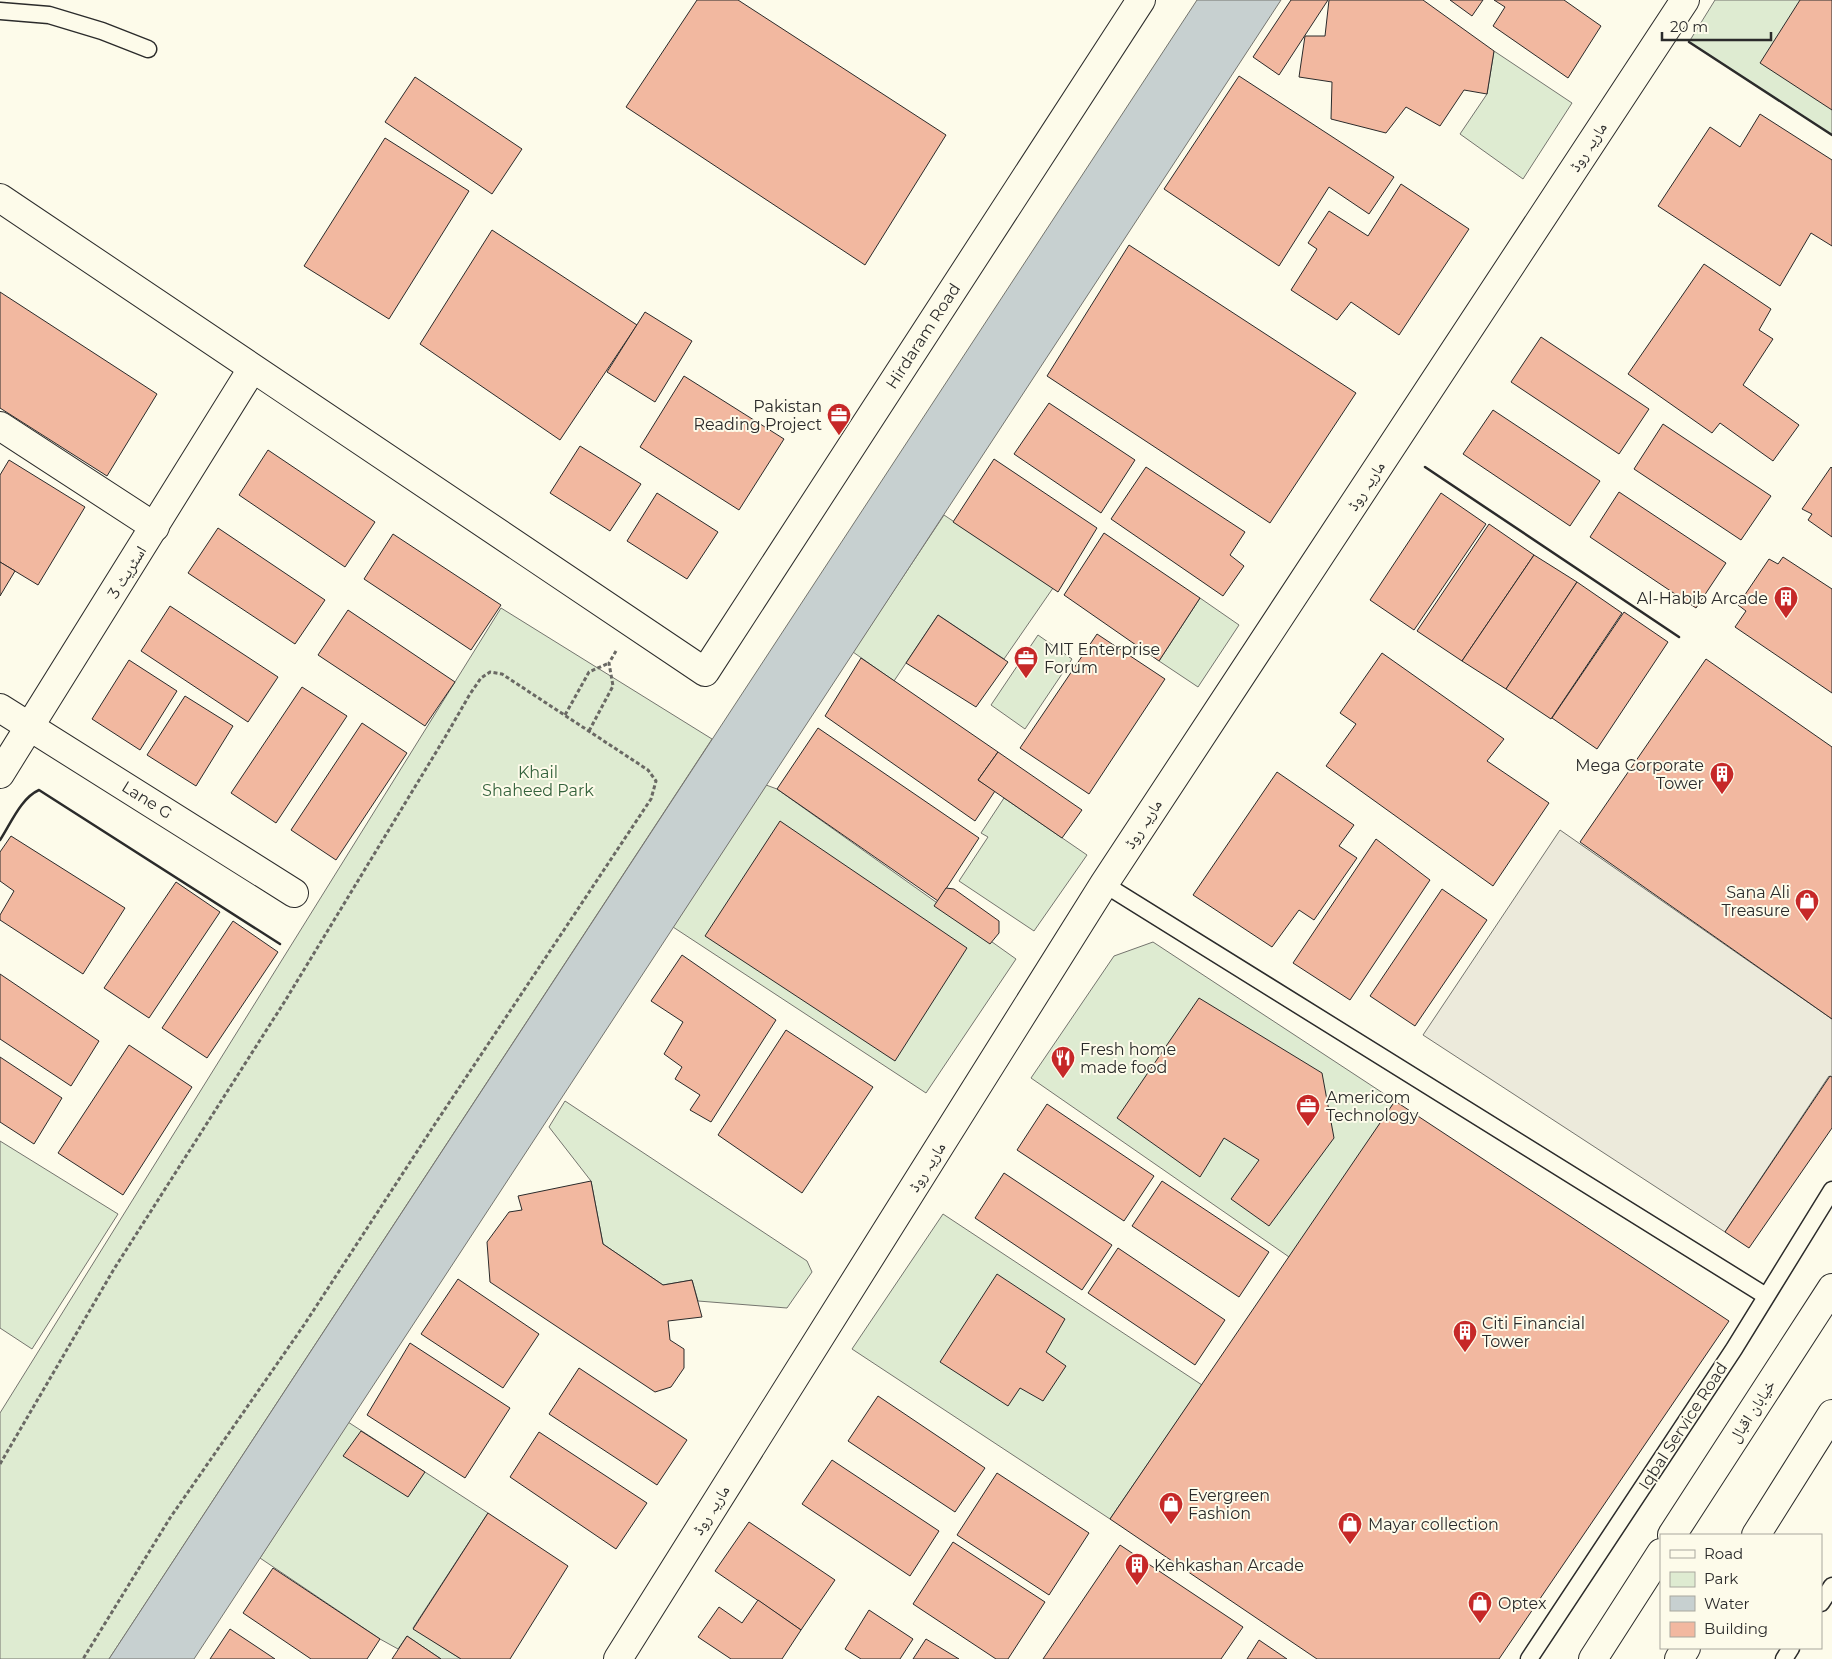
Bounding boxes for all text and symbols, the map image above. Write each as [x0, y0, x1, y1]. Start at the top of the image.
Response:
scale bar [1662, 10, 1771, 42]
text: 20 m [1670, 17, 1708, 36]
street label: ماریہ روڈ [1565, 119, 1611, 175]
street label: Hirdaram Road [882, 280, 964, 392]
place label: Pakistan Reading Project [693, 397, 823, 434]
office icon: Pakistan Reading Project [826, 402, 852, 436]
street label: ماریہ روڈ [1343, 458, 1389, 514]
street label: اسٹریٹ 3 [103, 542, 151, 602]
building icon: Al-Habib Arcade [1773, 585, 1799, 619]
place label: Al-Habib Arcade [1637, 589, 1768, 608]
place label: MIT Enterprise Forum [1044, 640, 1160, 677]
office icon: MIT Enterprise Forum [1013, 645, 1039, 679]
place label: Mega Corporate Tower [1575, 756, 1704, 793]
building icon: Mega Corporate Tower [1709, 761, 1735, 795]
park label: Khail Shaheed Park [482, 763, 594, 800]
street label: Lane G [118, 777, 176, 823]
street label: ماریہ روڈ [1120, 796, 1166, 852]
place label: Sana Ali Treasure [1722, 883, 1790, 920]
shop icon: Sana Ali Treasure [1794, 888, 1820, 922]
place label: Fresh home made food [1080, 1040, 1176, 1077]
restaurant icon: Fresh home made food [1050, 1045, 1076, 1079]
place label: Americom Technology [1326, 1088, 1419, 1125]
office icon: Americom Technology [1295, 1093, 1321, 1127]
street label: ماریہ روڈ [904, 1139, 950, 1195]
place label: Citi Financial Tower [1482, 1314, 1585, 1351]
building icon: Citi Financial Tower [1452, 1319, 1478, 1353]
street label: Iqbal Service Road [1635, 1359, 1731, 1493]
street label: خیابان اقبال [1725, 1376, 1780, 1446]
street label: ماریہ روڈ [688, 1482, 734, 1538]
place label: Evergreen Fashion [1188, 1486, 1270, 1523]
shop icon: Evergreen Fashion [1158, 1491, 1184, 1525]
shop icon: Mayar collection [1337, 1511, 1363, 1545]
place label: Mayar collection [1368, 1515, 1499, 1534]
legend [1660, 1534, 1822, 1649]
text: Road [1704, 1544, 1743, 1563]
building icon: Kehkashan Arcade [1124, 1552, 1150, 1586]
place label: Kehkashan Arcade [1154, 1556, 1304, 1575]
text: Park [1704, 1569, 1738, 1588]
shop icon: Optex [1467, 1590, 1493, 1624]
place label: Optex [1498, 1594, 1547, 1613]
text: Water [1704, 1594, 1750, 1613]
text: Building [1704, 1619, 1768, 1638]

